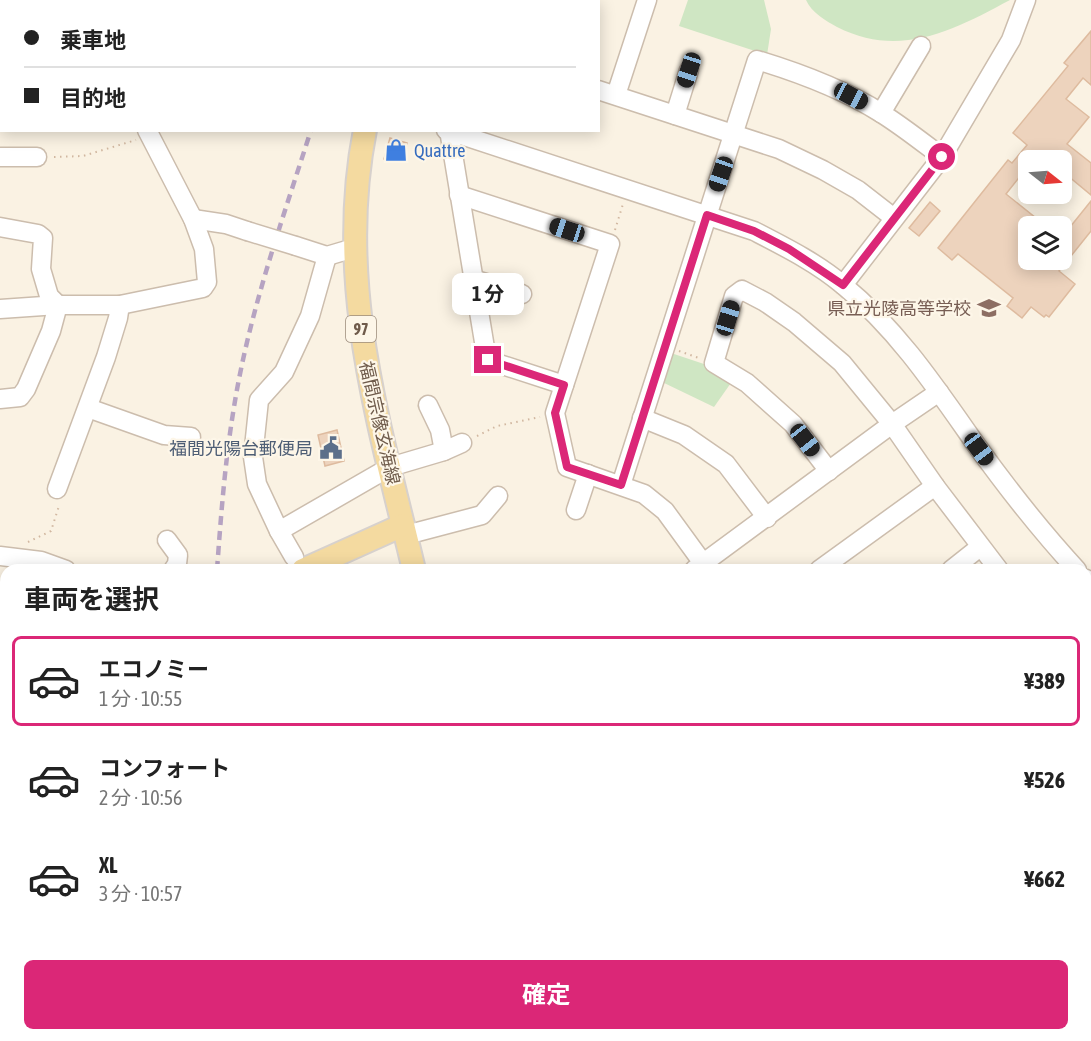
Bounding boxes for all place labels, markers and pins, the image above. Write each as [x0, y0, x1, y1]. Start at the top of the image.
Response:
shop icon: Quattre [383, 137, 409, 163]
place label: Quattre [414, 140, 465, 161]
school or university icon: 県立光陵高等学校 [976, 295, 1002, 321]
place label: 県立光陵高等学校 [827, 298, 971, 319]
public building icon: 福間光陽台郵便局 [318, 435, 344, 461]
place label: 福間光陽台郵便局 [169, 438, 313, 459]

